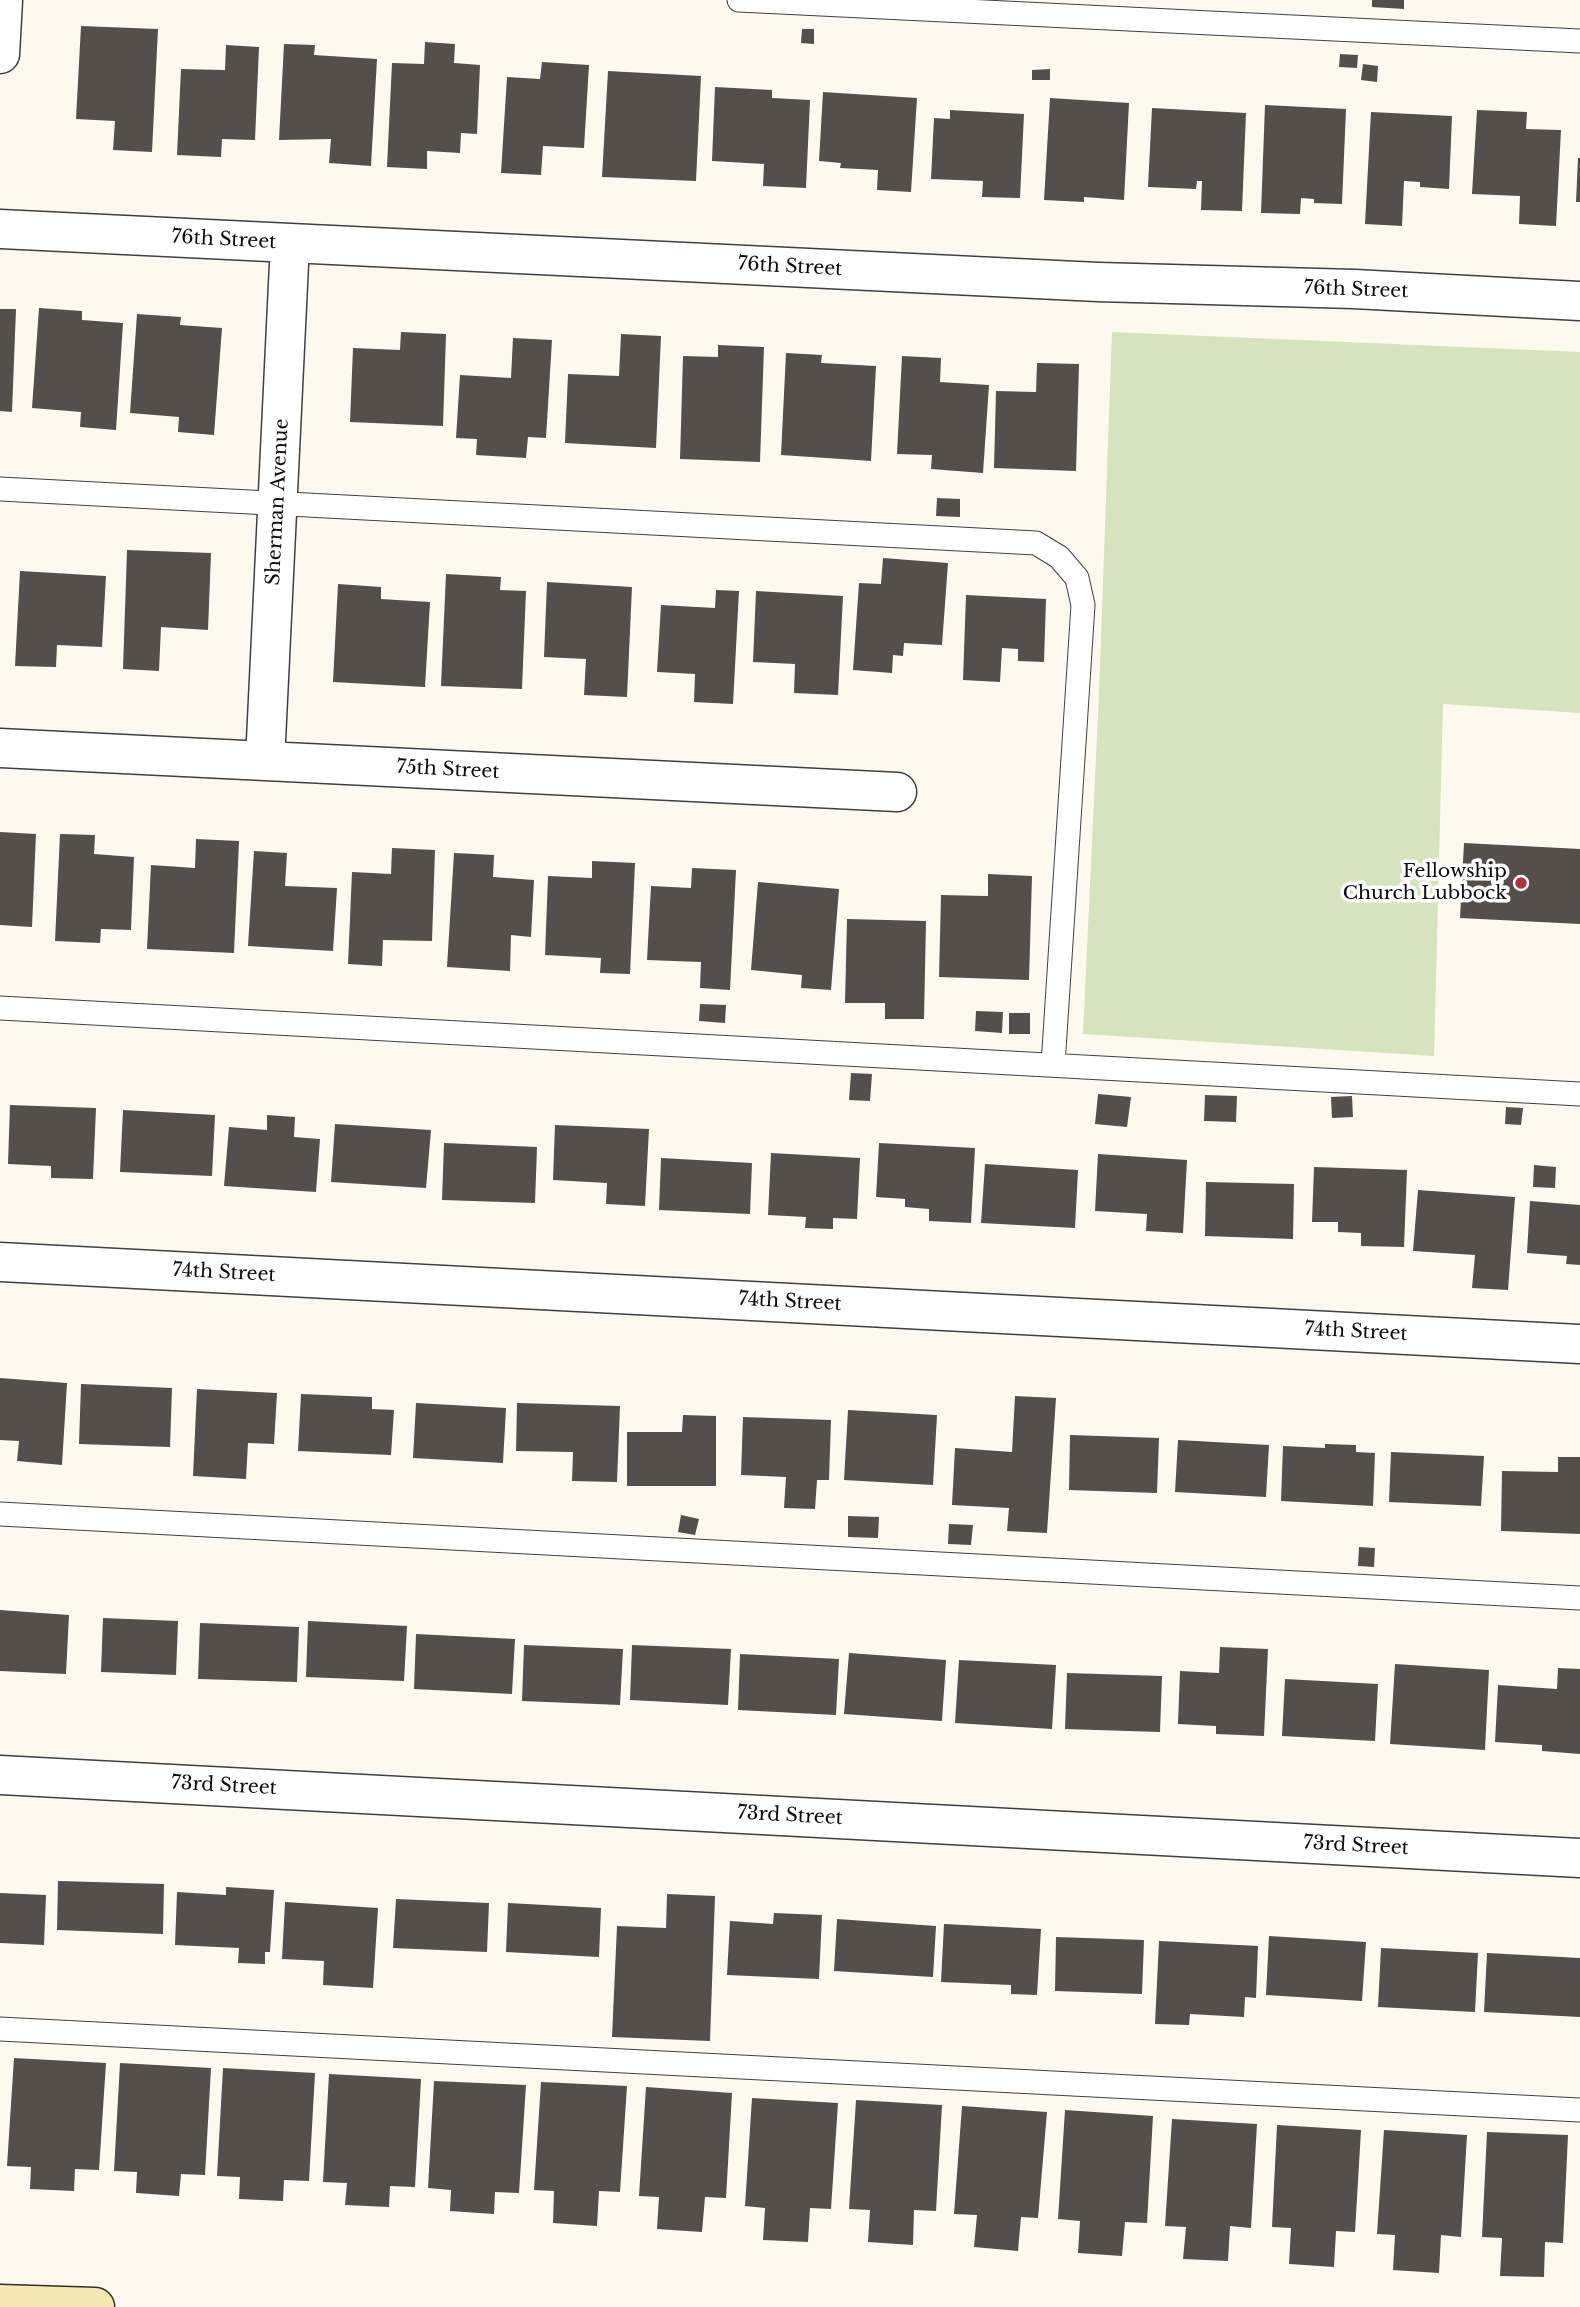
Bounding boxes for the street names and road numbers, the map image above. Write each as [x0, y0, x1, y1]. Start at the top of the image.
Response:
street label: 76th Street [171, 226, 277, 254]
street label: 76th Street [737, 253, 843, 281]
street label: 76th Street [1303, 277, 1409, 303]
street label: Sherman Avenue [262, 418, 294, 586]
street label: 75th Street [396, 756, 500, 784]
street label: 74th Street [172, 1259, 276, 1287]
street label: 74th Street [738, 1288, 842, 1316]
street label: 74th Street [1304, 1318, 1408, 1346]
street label: 73rd Street [171, 1772, 277, 1800]
street label: 73rd Street [737, 1802, 843, 1830]
street label: 73rd Street [1303, 1832, 1409, 1860]

